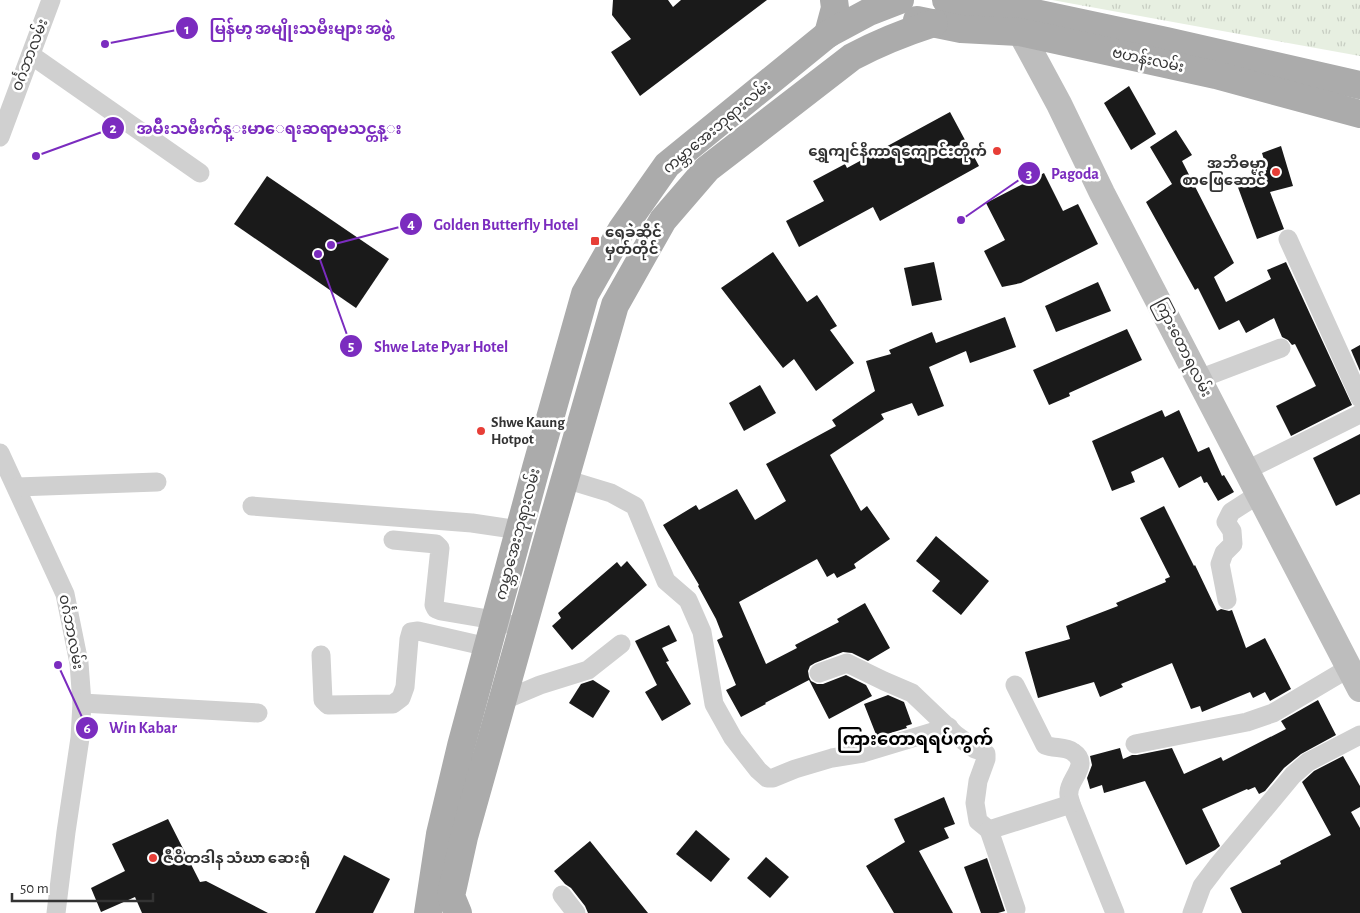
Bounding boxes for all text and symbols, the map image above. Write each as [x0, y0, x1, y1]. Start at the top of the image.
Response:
callout: မြန်မာ့ အမျိုးသမီးများ အဖွဲ့ [175, 13, 403, 44]
street label: ဝင်္ဂဘာလမ်း [7, 16, 51, 93]
text: မြန်မာ့ အမျိုးသမီးများ အဖွဲ့ [209, 17, 395, 42]
text: 1 [184, 22, 190, 37]
street label: ဗဟန်းလမ်း [1110, 42, 1186, 79]
street label: ကမ္ဘာအေးဘုရားလမ်း [658, 75, 776, 179]
callout: အမ်ိဳးသမီးက်န္းမာေရးဆရာမသင္တန္း [101, 113, 411, 144]
text: အမ်ိဳးသမီးက်န္းမာေရးဆရာမသင္တန္း [136, 117, 402, 142]
text: 2 [109, 121, 117, 136]
place label: ရွှေကျင်နိကာရကျောင်းတိုက် [808, 141, 987, 163]
marker: ရွှေကျင်နိကာရကျောင်းတိုက် [991, 145, 1003, 157]
place label: အဘိဓမ္မာ စာဖြေဆောင် [1182, 153, 1266, 192]
callout: Pagoda [1016, 158, 1109, 189]
text: Pagoda [1051, 166, 1099, 182]
marker: အဘိဓမ္မာ စာဖြေဆောင် [1270, 166, 1282, 178]
text: 3 [1026, 167, 1032, 182]
callout: Golden Butterfly Hotel [399, 209, 589, 240]
text: 4 [407, 217, 415, 232]
text: Golden Butterfly Hotel [434, 217, 578, 234]
place label: ရေခဲဆိုင် မှတ်တိုင် [605, 222, 662, 261]
marker: ရေခဲဆိုင် မှတ်တိုင် [589, 235, 601, 247]
street label: ကြားတောရလမ်း [1148, 295, 1217, 401]
callout: Shwe Late Pyar Hotel [339, 331, 518, 362]
text: 5 [348, 339, 354, 354]
text: Shwe Late Pyar Hotel [374, 339, 508, 356]
place label: Shwe Kaung Hotpot [491, 415, 565, 447]
marker: Shwe Kaung Hotpot [475, 425, 487, 437]
street label: ကမ္ဘာအေးဘုရားလမ်း [490, 466, 547, 603]
street label: ဝင်္ဂဘာလမ်း [56, 593, 89, 671]
callout: Win Kabar [74, 712, 187, 743]
text: Win Kabar [109, 720, 177, 736]
text: 6 [83, 721, 91, 736]
district label: ကြားတောရရပ်ကွက် [837, 727, 993, 753]
place label: ဇီဝိတဒါန သံဃာ ဆေးရုံ [163, 848, 310, 870]
marker: ဇီဝိတဒါန သံဃာ ဆေးရုံ [147, 852, 159, 864]
scale bar [12, 870, 154, 902]
text: 50 m [20, 881, 49, 896]

